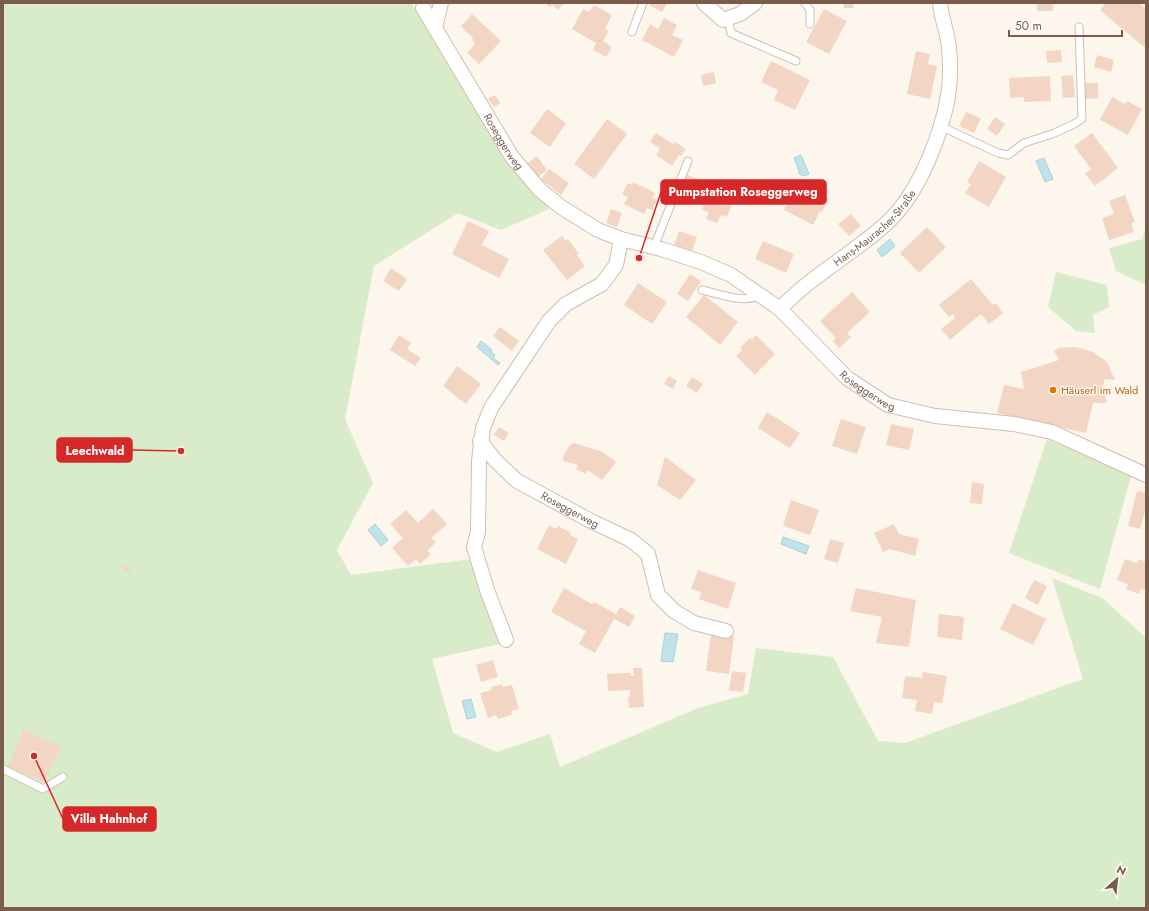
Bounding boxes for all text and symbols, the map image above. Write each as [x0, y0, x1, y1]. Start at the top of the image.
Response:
scale bar [1009, 12, 1122, 38]
text: 50 m [1015, 17, 1042, 35]
street label: Roseggerweg [480, 110, 527, 173]
callout: Pumpstation Roseggerweg [661, 180, 826, 204]
text: Pumpstation Roseggerweg [669, 183, 818, 201]
street label: Hans-Mauracher-Straße [830, 186, 919, 270]
street label: Roseggerweg [836, 367, 897, 414]
place label: Häuserl im Wald [1061, 382, 1138, 398]
marker: Häuserl im Wald [1048, 385, 1058, 395]
callout: Leechwald [57, 438, 132, 462]
text: Leechwald [65, 442, 125, 460]
street label: Roseggerweg [538, 487, 602, 532]
callout: Villa Hahnhof [63, 807, 156, 831]
text: Villa Hahnhof [70, 810, 148, 828]
north arrow [1097, 859, 1137, 899]
text: N [1114, 861, 1129, 879]

